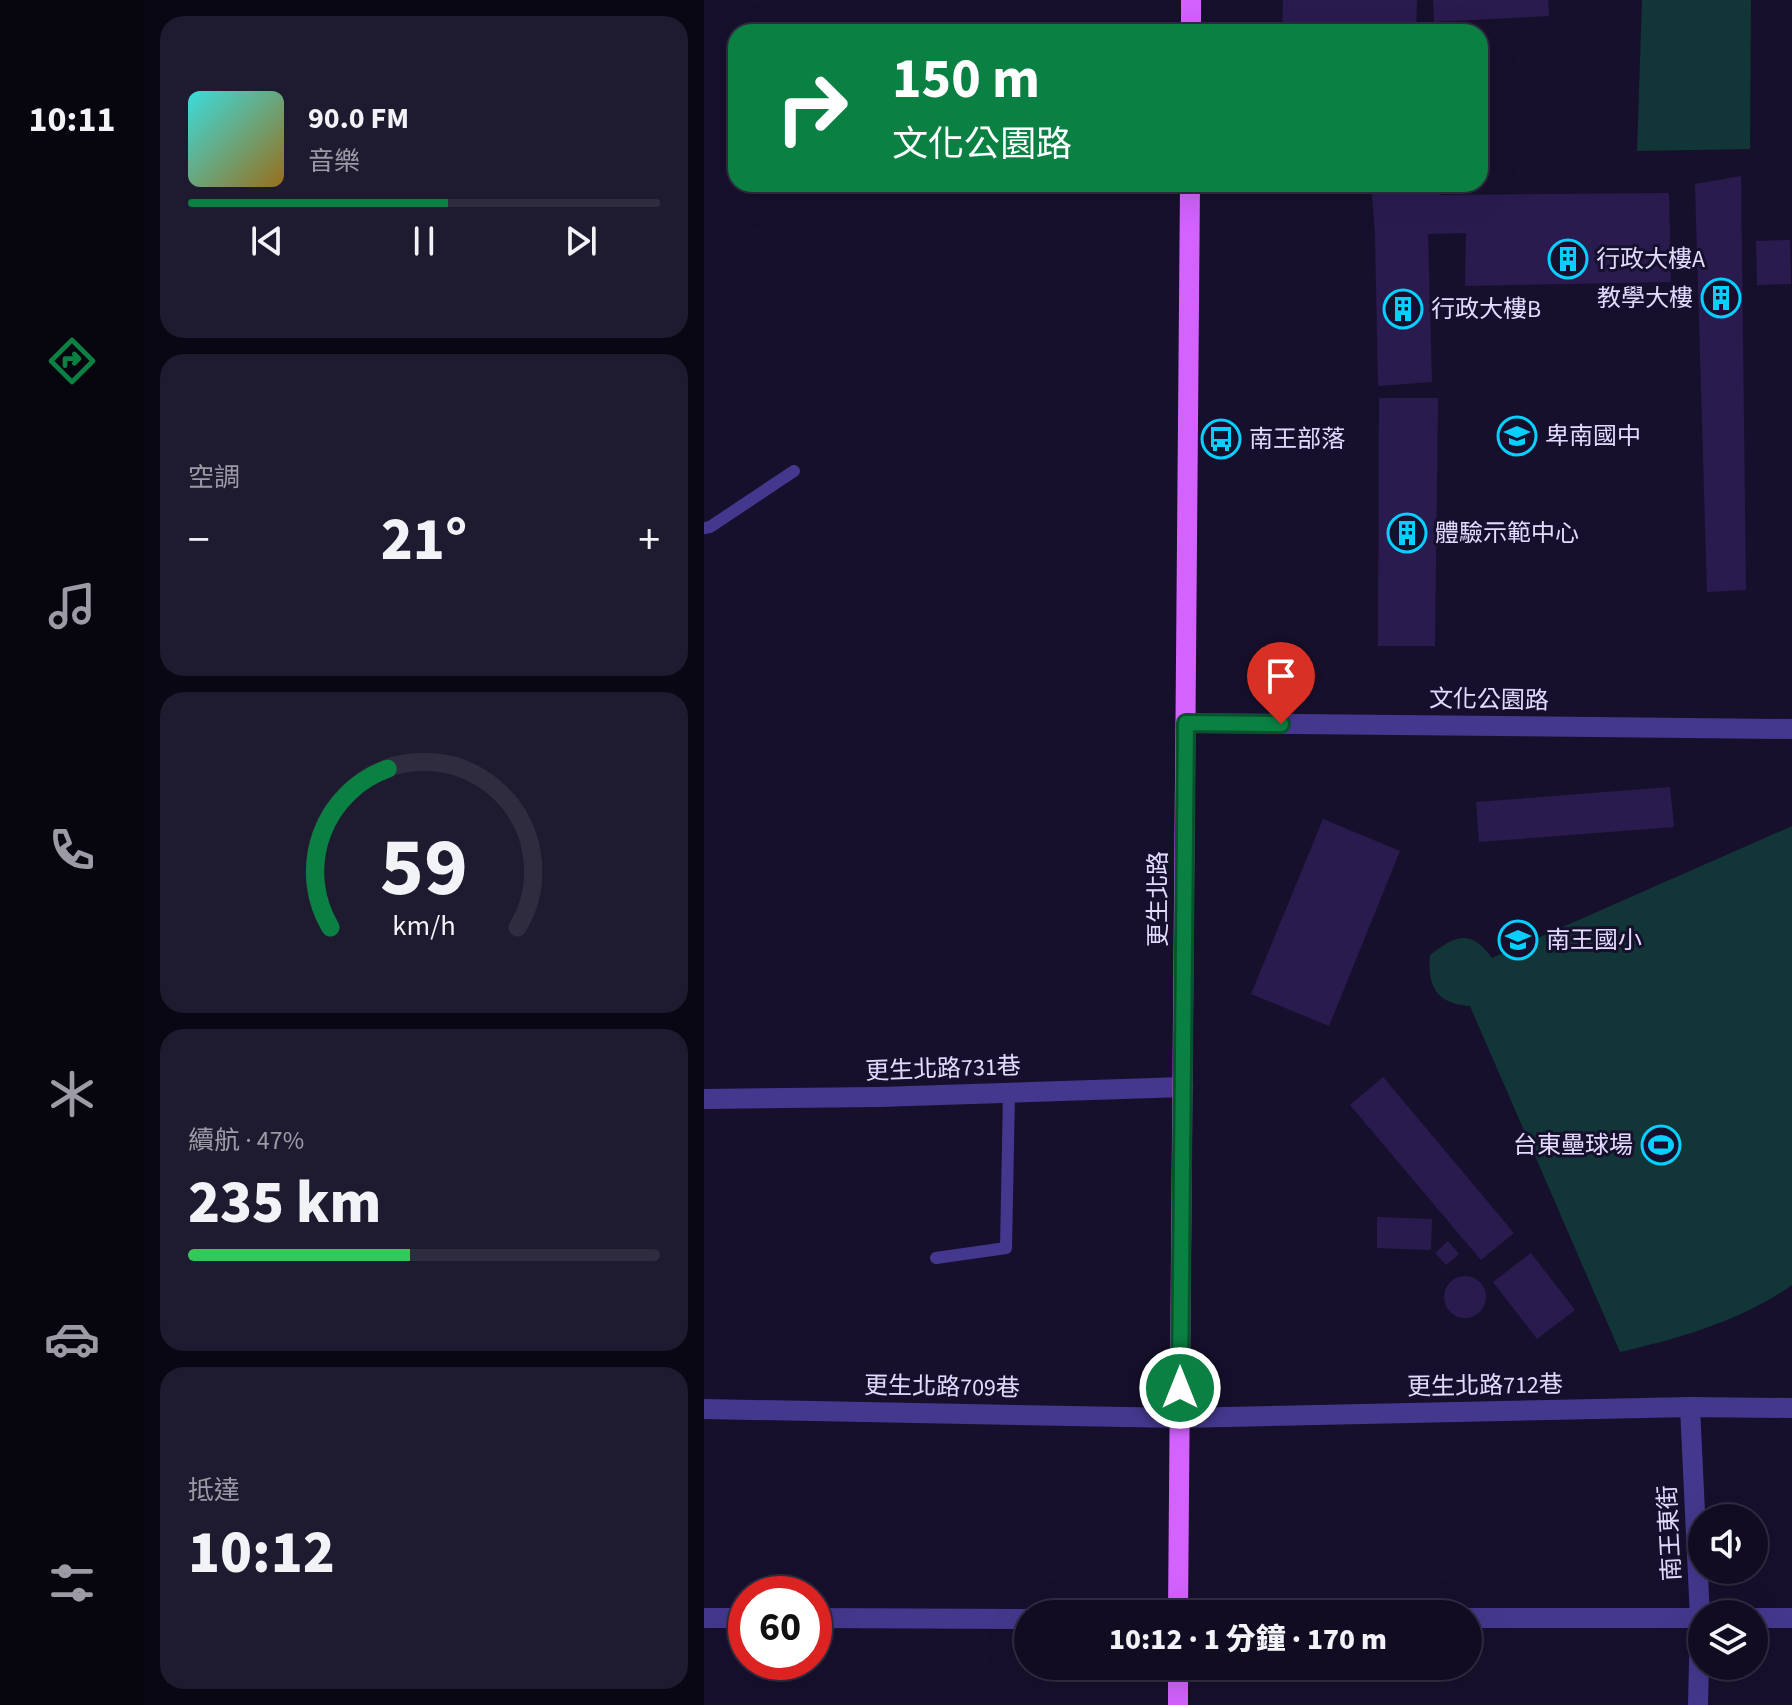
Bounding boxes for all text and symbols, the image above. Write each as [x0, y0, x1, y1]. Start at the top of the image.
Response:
text: 150 m [892, 40, 1040, 119]
icon: right [760, 56, 864, 160]
text: 10:11 [29, 94, 115, 145]
text: 90.0 FM [308, 97, 409, 140]
text: 文化公園路 [892, 119, 1072, 170]
text: 音樂 [308, 143, 360, 180]
icon: previous [245, 219, 289, 263]
icon: pause [402, 219, 446, 263]
icon: next [559, 219, 603, 263]
building icon: 行政大樓A [1547, 238, 1589, 280]
place label: 行政大樓A [1596, 242, 1705, 277]
building icon: 教學大樓 [1700, 277, 1742, 319]
place label: 教學大樓 [1597, 281, 1693, 316]
building icon: 行政大樓B [1382, 288, 1424, 330]
place label: 行政大樓B [1431, 292, 1541, 327]
icon: directions [44, 333, 100, 389]
school or university icon: 卑南國中 [1496, 415, 1538, 457]
bus stop icon: 南王部落 [1200, 418, 1242, 460]
place label: 卑南國中 [1545, 419, 1641, 454]
place label: 南王部落 [1249, 422, 1345, 457]
text: 空調 [188, 459, 240, 496]
text: 21° [381, 498, 467, 583]
text: − [188, 509, 210, 572]
text: + [638, 509, 660, 572]
building icon: 體驗示範中心 [1386, 512, 1428, 554]
place label: 體驗示範中心 [1435, 516, 1579, 551]
icon: music [44, 578, 100, 634]
pin [1247, 642, 1315, 724]
icon: arrive [1259, 654, 1303, 698]
street label: 文化公園路 [1429, 681, 1549, 719]
text: 59 [380, 809, 468, 927]
icon: phone [44, 822, 100, 878]
street label: 更生北路 [1141, 851, 1176, 947]
text: km/h [392, 907, 456, 947]
school or university icon: 南王國小 [1497, 919, 1539, 961]
place label: 南王國小 [1546, 923, 1642, 958]
street label: 更生北路731巷 [865, 1049, 1021, 1089]
icon: climate [44, 1066, 100, 1122]
text: 續航 · 47% [188, 1122, 304, 1159]
sports icon: 台東壘球場 [1640, 1124, 1682, 1166]
place label: 台東壘球場 [1513, 1128, 1633, 1163]
text: 235 km [188, 1161, 381, 1246]
icon: car [44, 1311, 100, 1367]
position arrow [1138, 1346, 1222, 1430]
street label: 更生北路712巷 [1407, 1367, 1563, 1405]
street label: 更生北路709巷 [864, 1368, 1020, 1406]
text: 抵達 [188, 1472, 240, 1509]
street label: 南王東街 [1650, 1484, 1690, 1582]
map controls [1688, 1504, 1768, 1680]
button: sound [1688, 1504, 1768, 1584]
text: 10:12 [188, 1511, 335, 1596]
icon: filters [44, 1555, 100, 1611]
speed limit sign: 60 [728, 1576, 832, 1680]
button: layers [1688, 1600, 1768, 1680]
text: 10:12 · 1 分鐘 · 170 m [1109, 1618, 1387, 1661]

